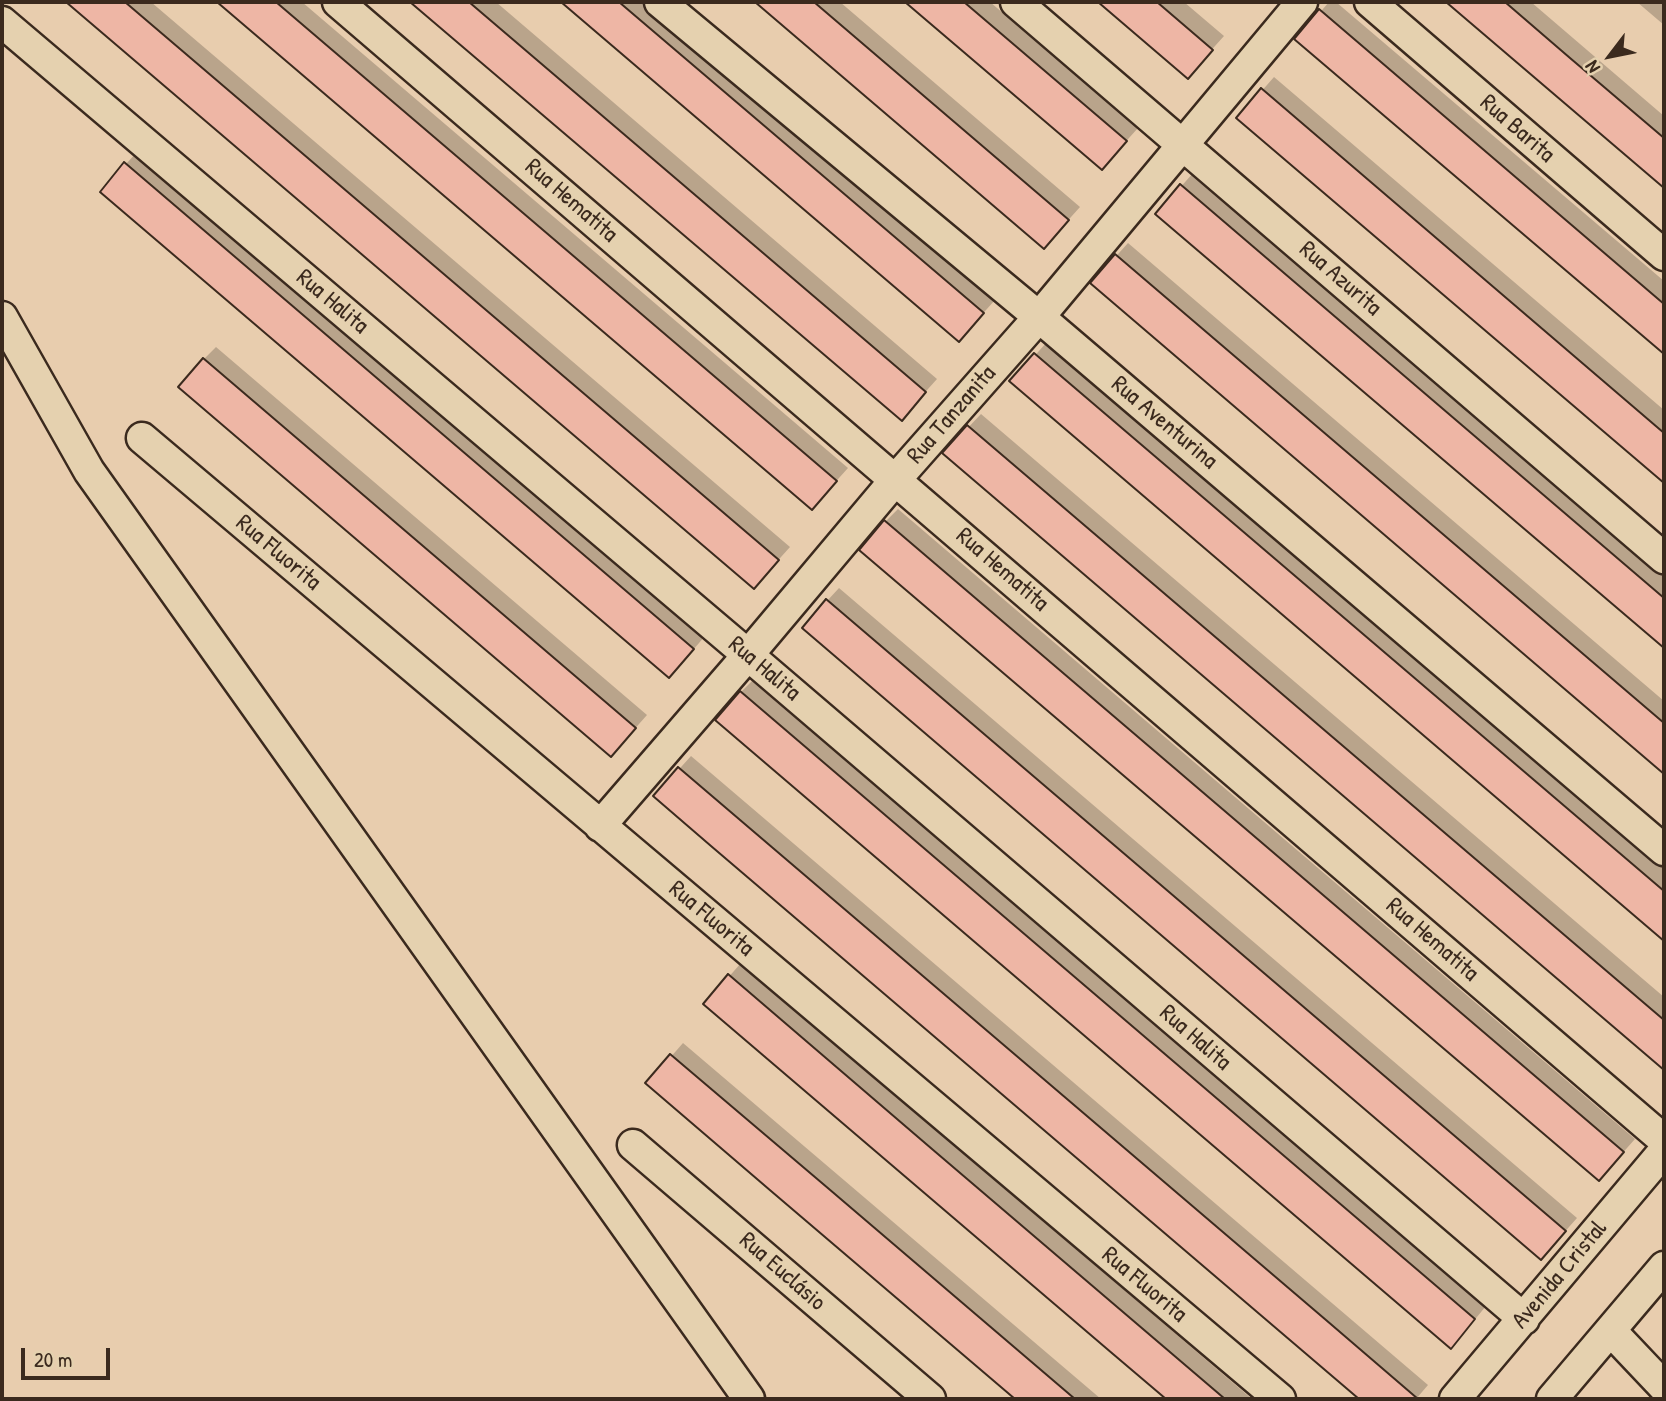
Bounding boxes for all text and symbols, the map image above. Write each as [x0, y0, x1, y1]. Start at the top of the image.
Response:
north arrow [1575, 21, 1645, 91]
text: N [1578, 56, 1606, 78]
street label: Rua Barita [1474, 89, 1560, 169]
street label: Rua Hematita [519, 153, 623, 249]
street label: Rua Azurita [1293, 236, 1387, 322]
street label: Rua Halita [290, 263, 374, 341]
street label: Rua Tanzanita [902, 360, 1002, 470]
street label: Rua Aventurina [1105, 370, 1223, 476]
street label: Rua Fluorita [230, 509, 326, 597]
street label: Rua Hematita [950, 522, 1054, 618]
street label: Rua Halita [722, 630, 806, 708]
street label: Rua Fluorita [663, 875, 759, 963]
street label: Rua Hematita [1380, 892, 1484, 988]
street label: Rua Halita [1153, 999, 1237, 1077]
street label: Avenida Cristal [1506, 1215, 1614, 1335]
street label: Rua Euclásio [733, 1227, 831, 1317]
street label: Rua Fluorita [1096, 1241, 1192, 1329]
scale bar [24, 1334, 114, 1378]
text: 20 m [34, 1345, 72, 1374]

